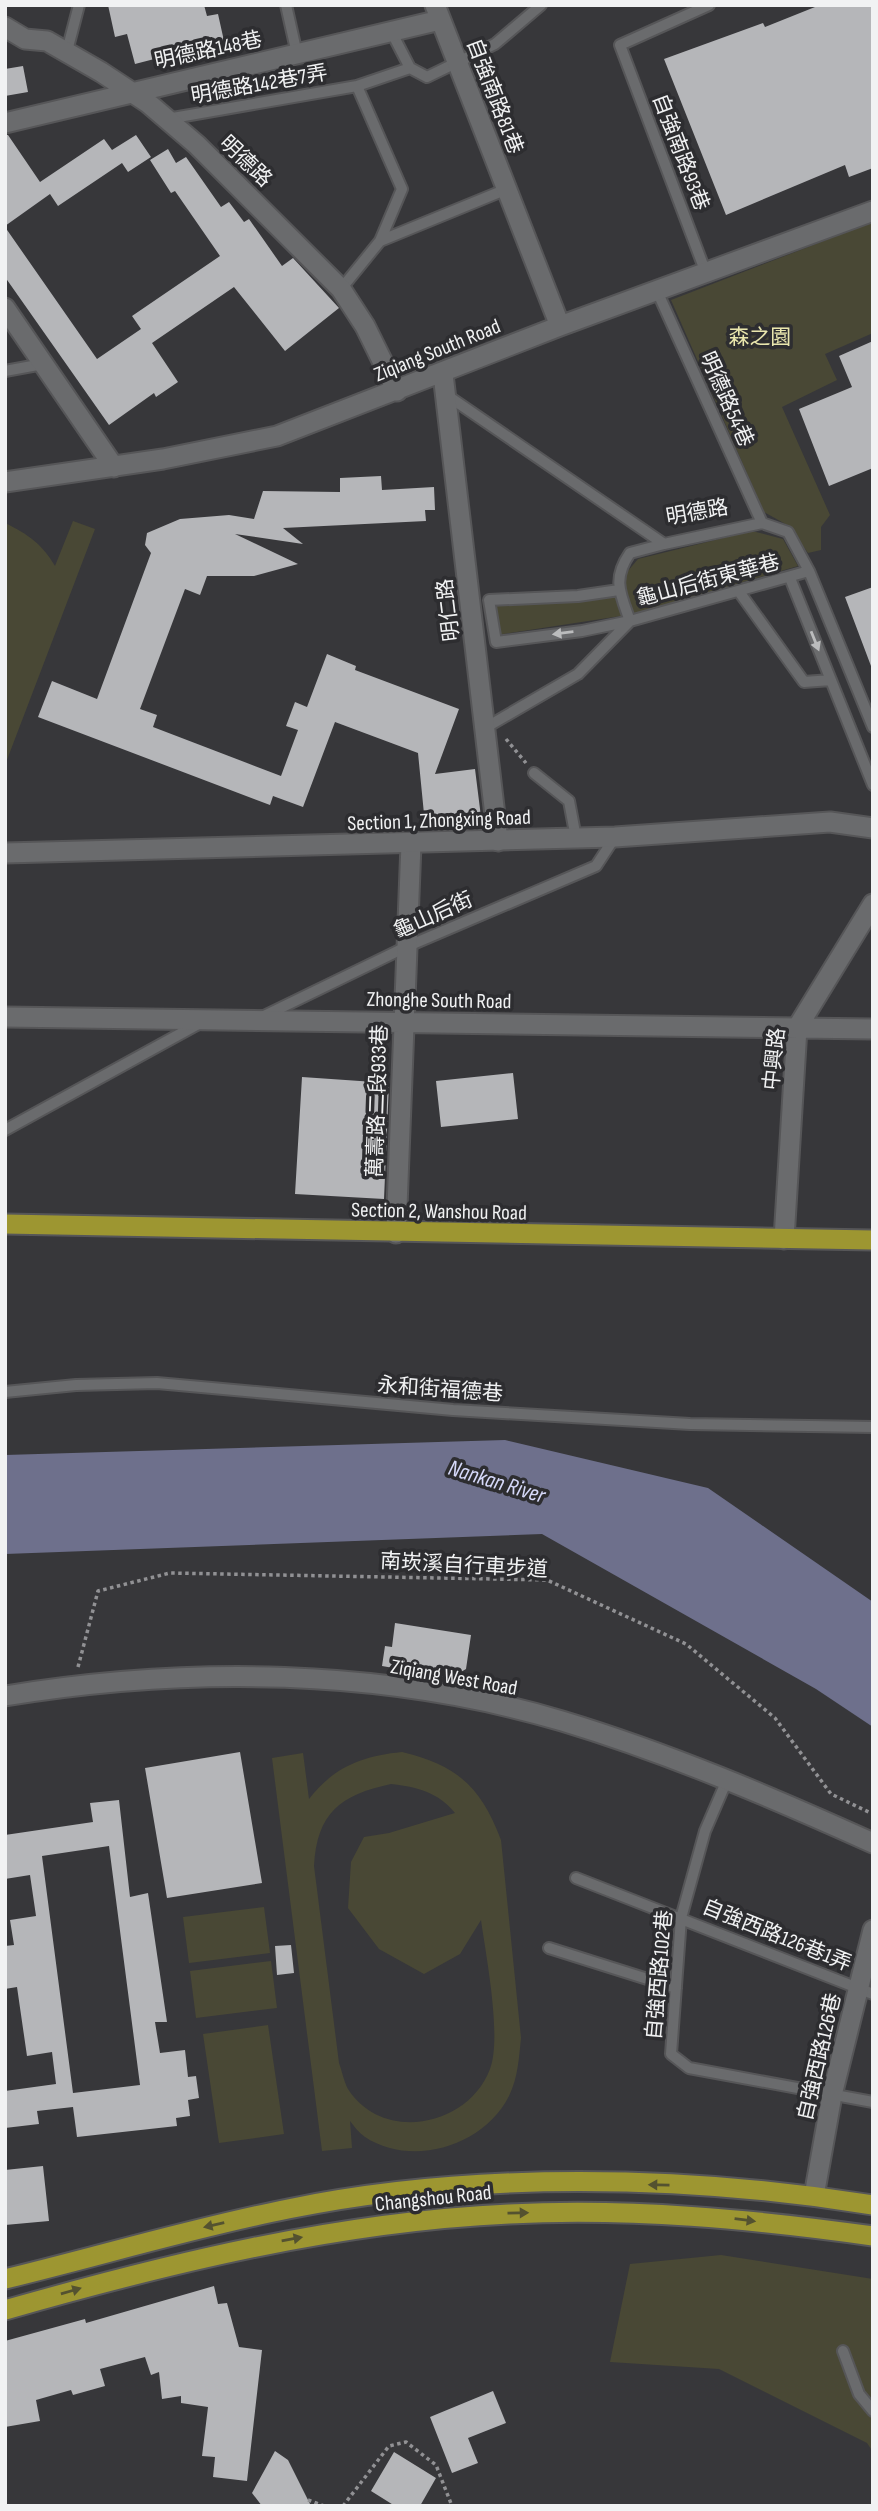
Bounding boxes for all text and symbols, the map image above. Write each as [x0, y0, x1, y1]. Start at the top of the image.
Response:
street label: 明德路148巷 [152, 27, 264, 74]
street label: 自強南路81巷 [461, 35, 528, 157]
street label: 明德路142巷7弄 [189, 60, 329, 109]
street label: 自強南路93巷 [647, 90, 714, 214]
street label: 明德路 [214, 130, 277, 192]
street label: Ziqiang South Road [370, 314, 504, 387]
park label: 森之園 [729, 325, 792, 350]
street label: 明德路54巷 [695, 348, 759, 451]
street label: 明德路 [664, 495, 730, 530]
street label: 龜山后街東華巷 [634, 549, 782, 612]
street label: 明仁路 [432, 577, 465, 643]
one-way arrow [551, 628, 573, 639]
one-way arrow [810, 631, 821, 652]
street label: Section 1, Zhongxing Road [347, 805, 531, 836]
street label: 龜山后街 [390, 887, 477, 944]
street label: Zhonghe South Road [366, 987, 512, 1014]
street label: 萬壽路二段933巷 [362, 1024, 393, 1178]
street label: 中興路 [759, 1026, 790, 1092]
street label: Section 2, Wanshou Road [351, 1197, 527, 1226]
street label: 永和街福德巷 [376, 1373, 504, 1406]
water label: Nankan River [445, 1454, 550, 1510]
street label: 南崁溪自行車步道 [379, 1549, 549, 1582]
street label: Ziqiang West Road [389, 1654, 519, 1701]
street label: 自強西路126巷1弄 [699, 1894, 855, 1977]
street label: 自強西路102巷 [641, 1909, 678, 2041]
street label: 自強西路126巷 [793, 1991, 846, 2123]
one-way arrow [647, 2179, 669, 2191]
street label: Changshou Road [374, 2180, 493, 2217]
one-way arrow [507, 2208, 529, 2219]
one-way arrow [735, 2214, 757, 2225]
one-way arrow [203, 2220, 225, 2231]
one-way arrow [281, 2233, 303, 2244]
one-way arrow [60, 2285, 82, 2296]

